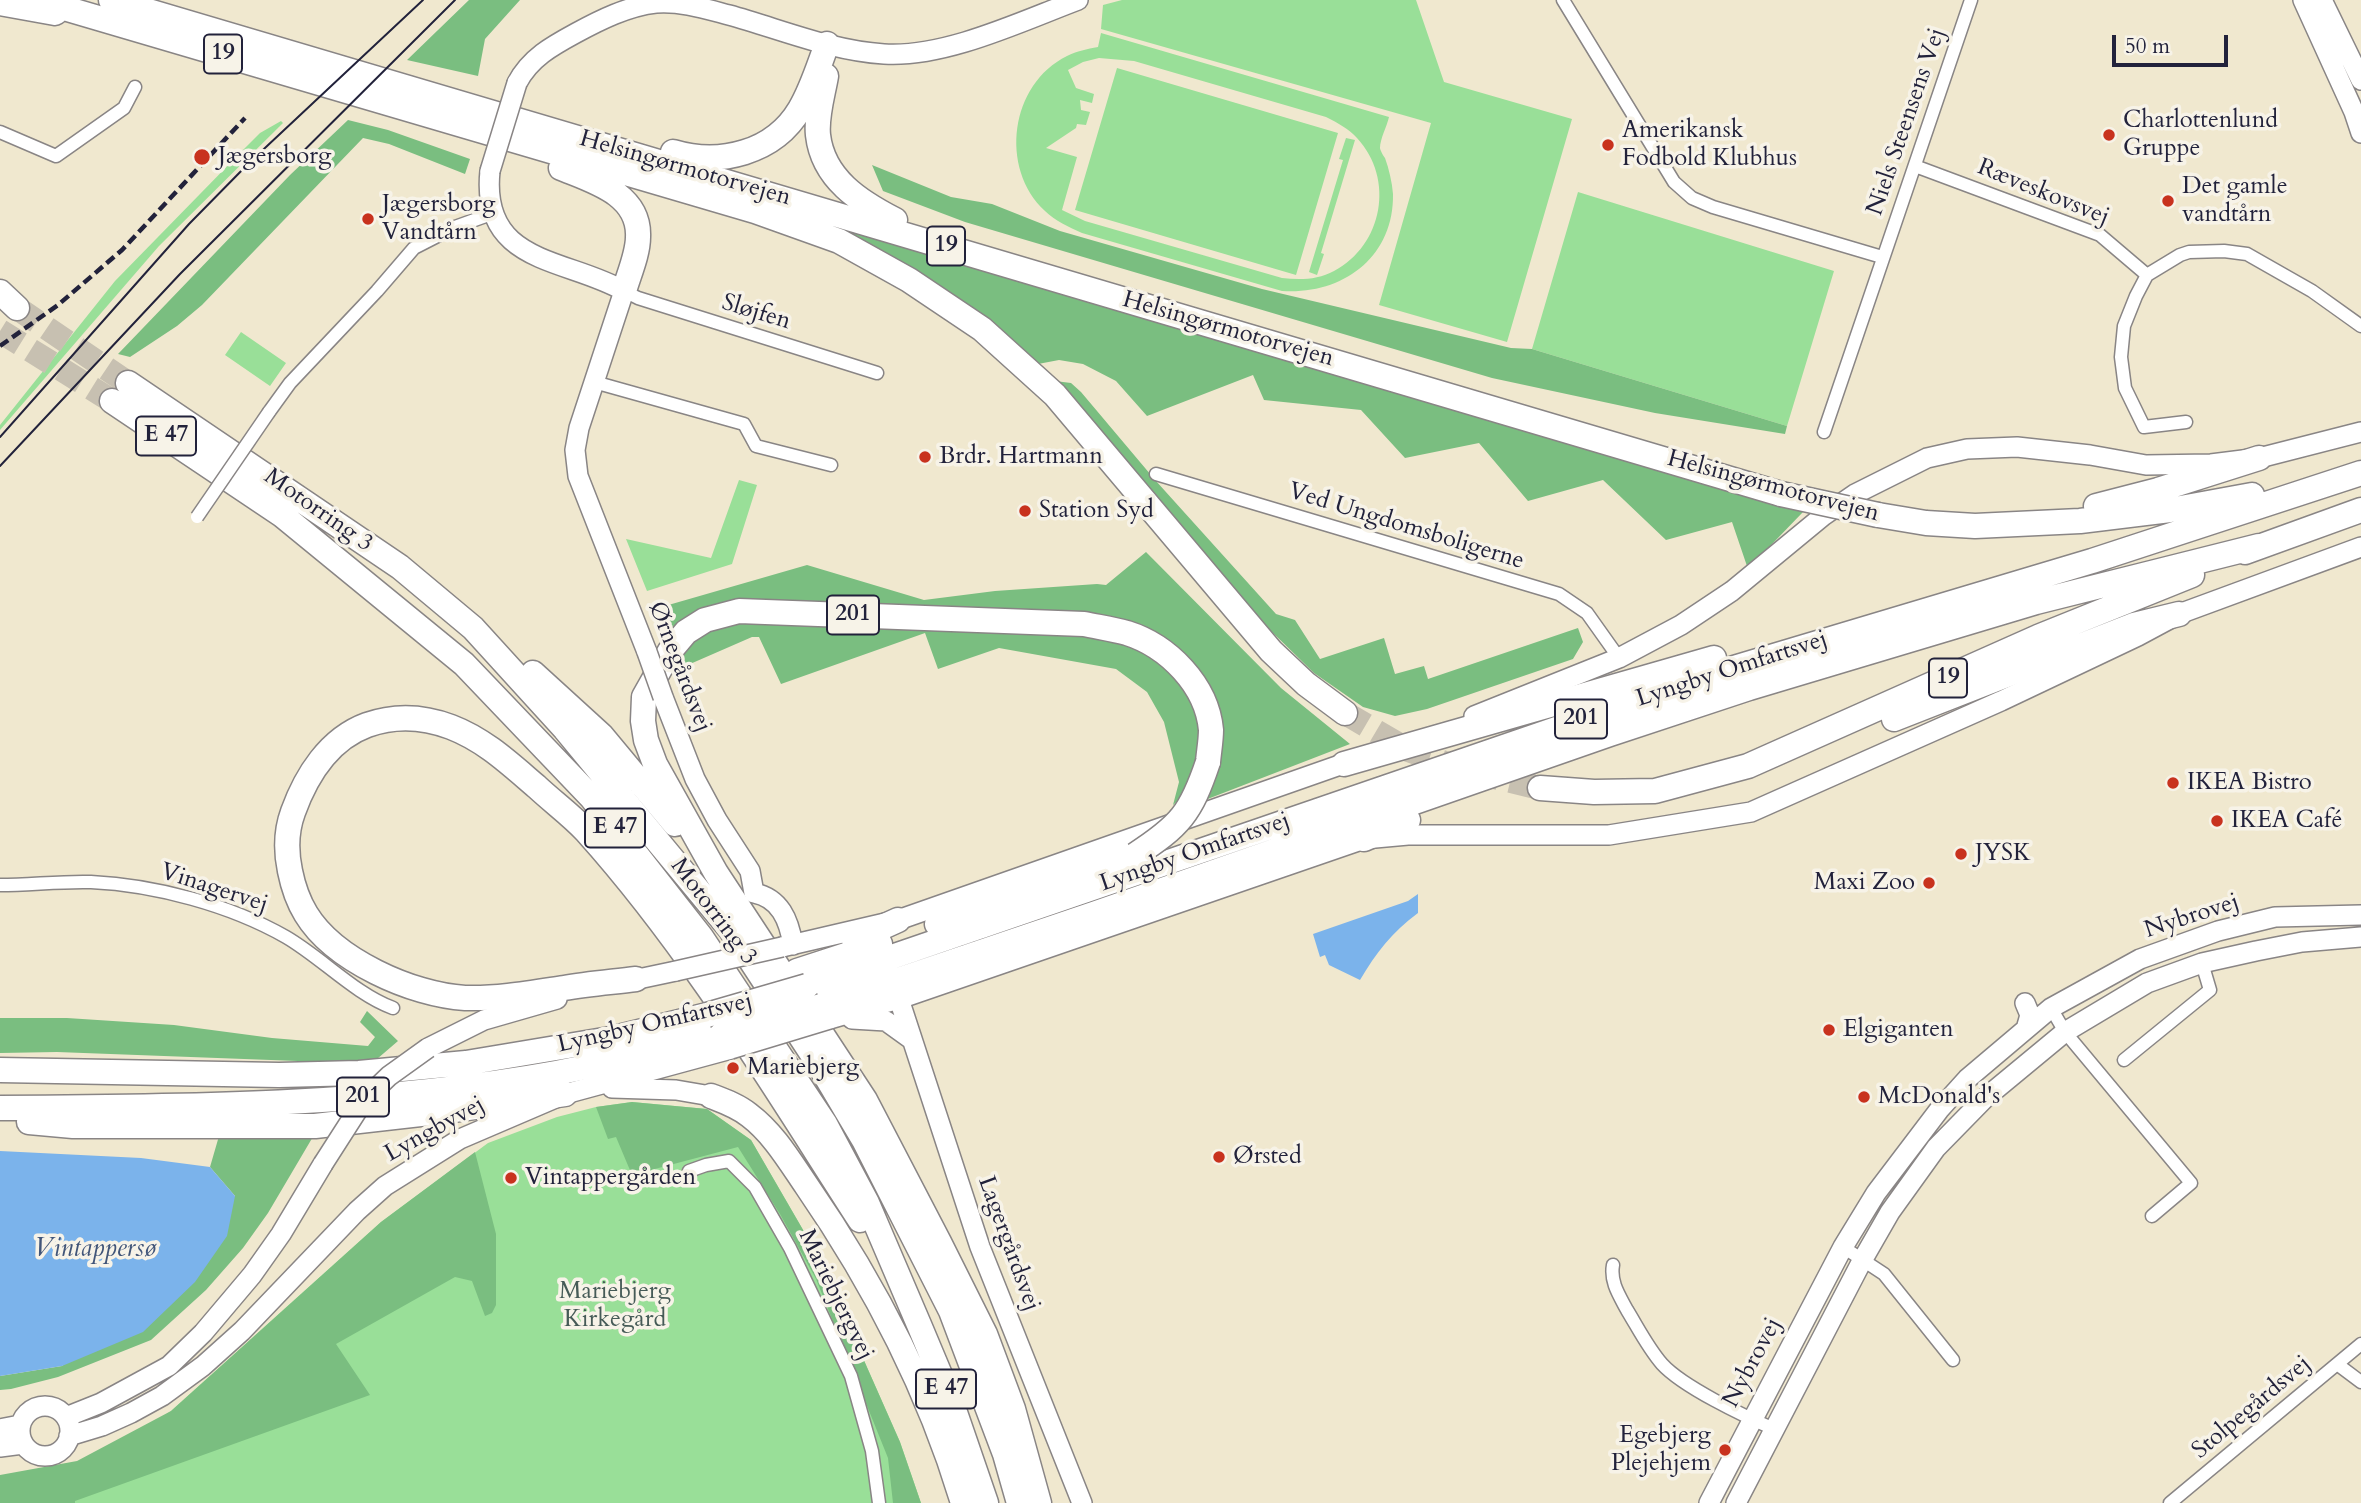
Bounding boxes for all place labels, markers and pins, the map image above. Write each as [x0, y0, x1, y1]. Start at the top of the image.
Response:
place label: Charlottenlund Gruppe [2123, 107, 2278, 163]
place label: Amerikansk Fodbold Klubhus [1622, 117, 1797, 173]
marker: Charlottenlund Gruppe [2101, 127, 2117, 143]
marker: Amerikansk Fodbold Klubhus [1600, 137, 1616, 153]
place label: Jægersborg [218, 143, 331, 171]
marker: Jægersborg [192, 147, 212, 167]
place label: Det gamle vandtårn [2182, 173, 2288, 229]
place label: Jægersborg Vandtårn [382, 191, 495, 247]
marker: Det gamle vandtårn [2160, 193, 2176, 209]
marker: Jægersborg Vandtårn [360, 211, 376, 227]
place label: Brdr. Hartmann [939, 443, 1103, 471]
marker: Brdr. Hartmann [917, 449, 933, 465]
place label: Station Syd [1039, 497, 1154, 525]
marker: Station Syd [1017, 503, 1033, 519]
place label: IKEA Bistro [2187, 769, 2312, 797]
marker: IKEA Bistro [2165, 775, 2181, 791]
place label: IKEA Café [2231, 807, 2342, 835]
marker: IKEA Café [2209, 813, 2225, 829]
place label: JYSK [1975, 840, 2031, 868]
marker: JYSK [1953, 846, 1969, 862]
place label: Maxi Zoo [1814, 869, 1915, 897]
marker: Maxi Zoo [1921, 875, 1937, 891]
place label: Elgiganten [1843, 1016, 1954, 1044]
marker: Elgiganten [1821, 1022, 1837, 1038]
place label: Mariebjerg [747, 1054, 859, 1082]
marker: Mariebjerg [725, 1060, 741, 1076]
place label: McDonald's [1878, 1083, 2000, 1111]
marker: McDonald's [1856, 1089, 1872, 1105]
place label: Ørsted [1233, 1143, 1302, 1171]
marker: Ørsted [1211, 1149, 1227, 1165]
place label: Vintappergården [525, 1164, 696, 1192]
marker: Vintappergården [503, 1170, 519, 1186]
place label: Egebjerg Plejehjem [1611, 1422, 1711, 1478]
marker: Egebjerg Plejehjem [1717, 1442, 1733, 1458]

